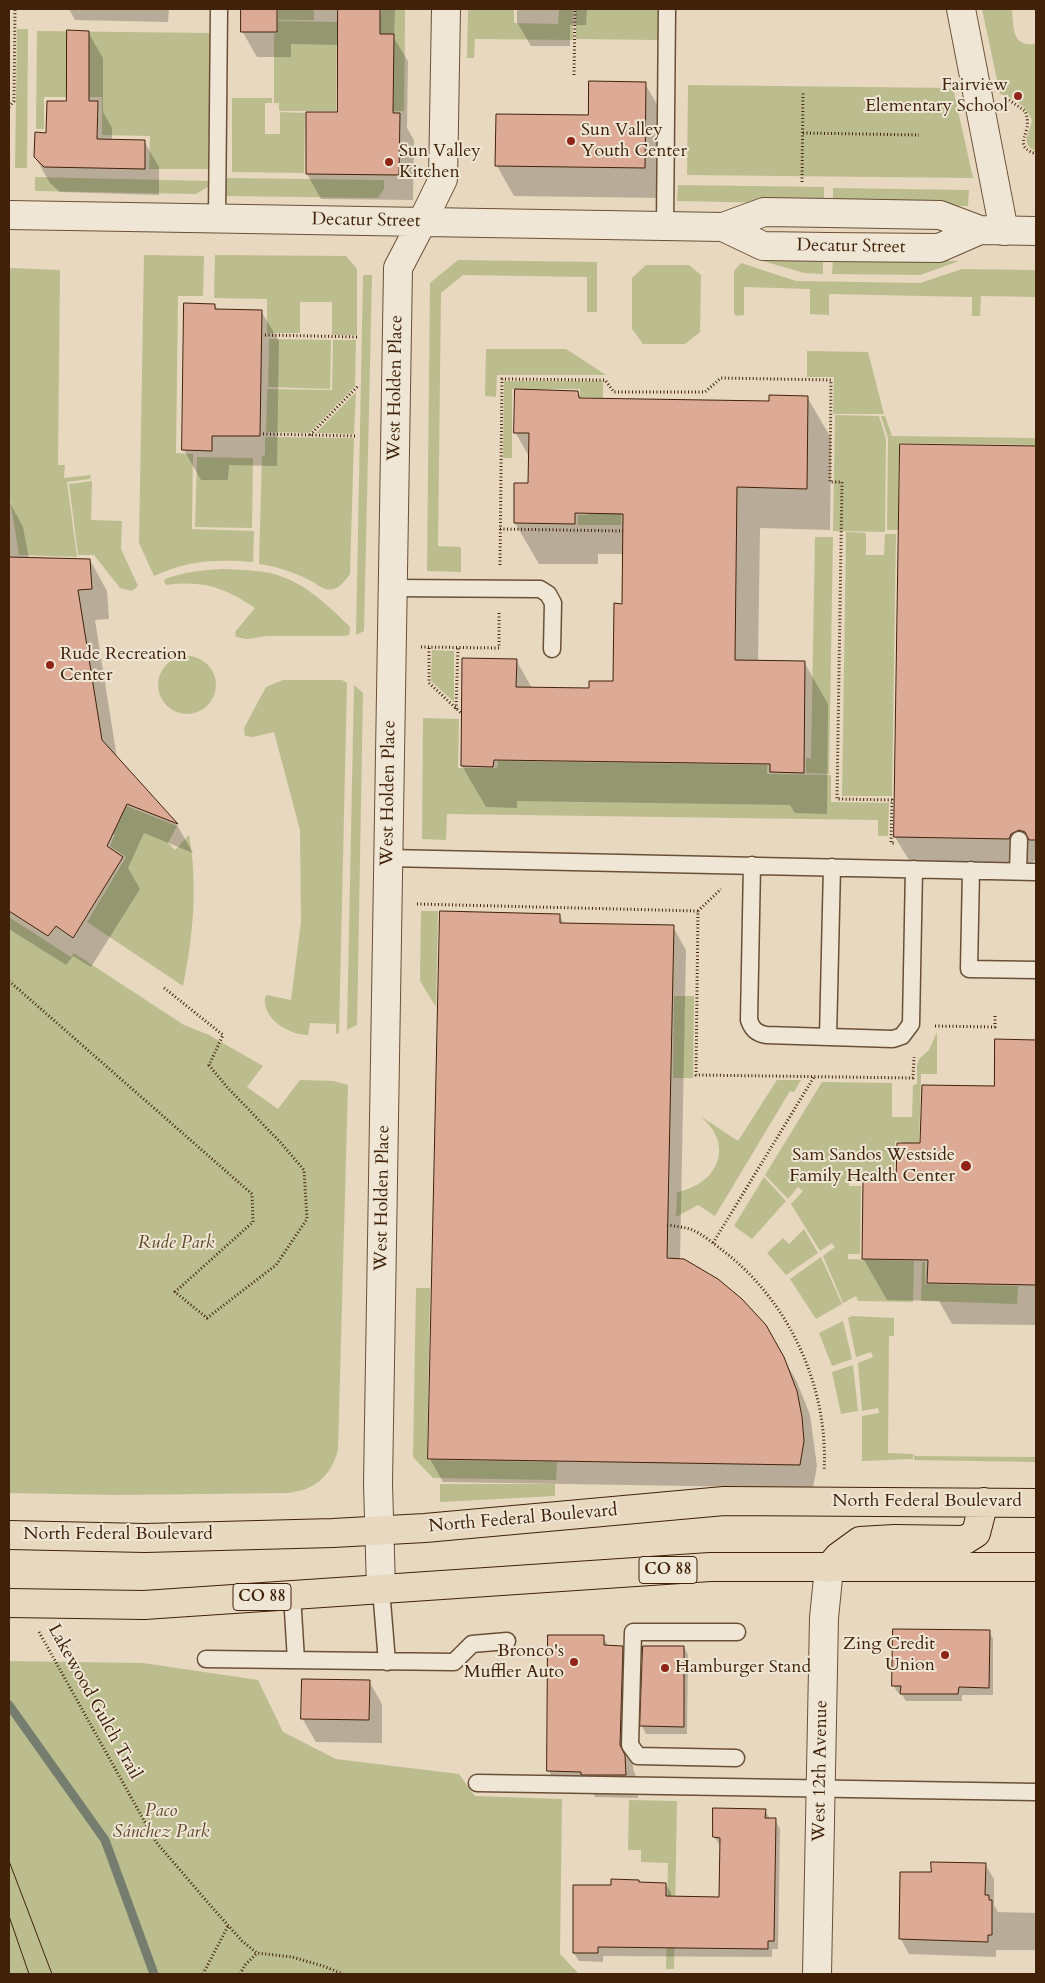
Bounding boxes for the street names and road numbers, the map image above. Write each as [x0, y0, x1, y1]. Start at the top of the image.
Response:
street label: Decatur Street [311, 209, 421, 233]
street label: Decatur Street [796, 235, 906, 259]
street label: West Holden Place [384, 315, 408, 461]
street label: West Holden Place [377, 720, 401, 866]
street label: West Holden Place [371, 1125, 395, 1271]
street label: North Federal Boulevard [832, 1491, 1022, 1513]
street label: North Federal Boulevard [428, 1500, 618, 1538]
street label: North Federal Boulevard [23, 1524, 213, 1546]
road number: CO 88 [639, 1556, 697, 1584]
road number: CO 88 [233, 1584, 291, 1610]
street label: Lakewood Gulch Trail [42, 1621, 146, 1783]
street label: West 12th Avenue [809, 1700, 833, 1842]

